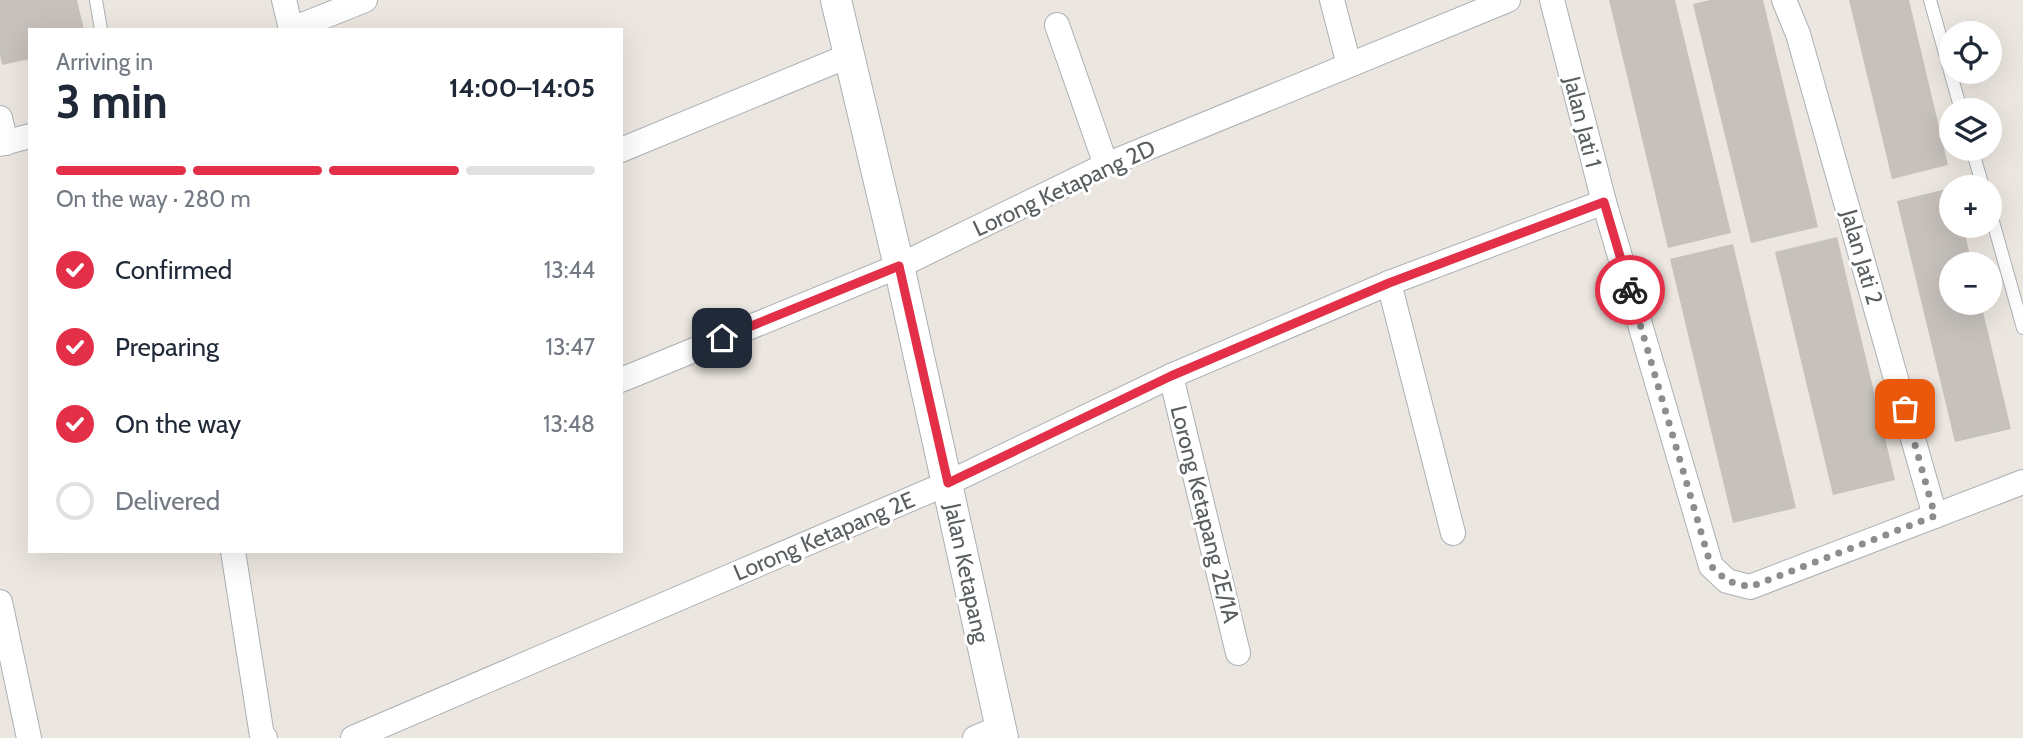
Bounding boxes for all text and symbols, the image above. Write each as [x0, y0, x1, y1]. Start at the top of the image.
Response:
map controls [1939, 21, 2002, 315]
button: locate [1939, 21, 2002, 84]
text: Arriving in [56, 48, 153, 76]
text: 14:00–14:05 [449, 72, 595, 104]
street label: Jalan Jati 1 [1558, 73, 1608, 170]
text: 3 min [56, 74, 168, 130]
button: layers [1939, 98, 2002, 161]
street label: Lorong Ketapang 2D [968, 133, 1160, 243]
button: + [1939, 175, 2002, 238]
text: On the way · 280 m [56, 185, 251, 213]
street label: Jalan Jati 2 [1835, 205, 1889, 308]
icon: check [56, 251, 94, 289]
button: − [1939, 252, 2002, 315]
text: Confirmed [115, 254, 232, 286]
courier [1595, 255, 1665, 325]
text: 13:44 [544, 256, 595, 284]
icon: bike [1611, 271, 1649, 309]
pin [692, 308, 752, 368]
icon: home [703, 319, 741, 357]
icon: check [56, 328, 94, 366]
text: Preparing [115, 331, 219, 363]
text: 13:47 [545, 333, 595, 361]
pin [1875, 379, 1935, 439]
icon: bag [1886, 390, 1924, 428]
street label: Lorong Ketapang 2E/1A [1164, 402, 1246, 626]
icon: check [56, 405, 94, 443]
text: On the way [115, 408, 241, 440]
text: 13:48 [543, 410, 595, 438]
text: Delivered [115, 485, 220, 517]
street label: Lorong Ketapang 2E [729, 485, 919, 587]
street label: Jalan Ketapang [938, 500, 996, 646]

